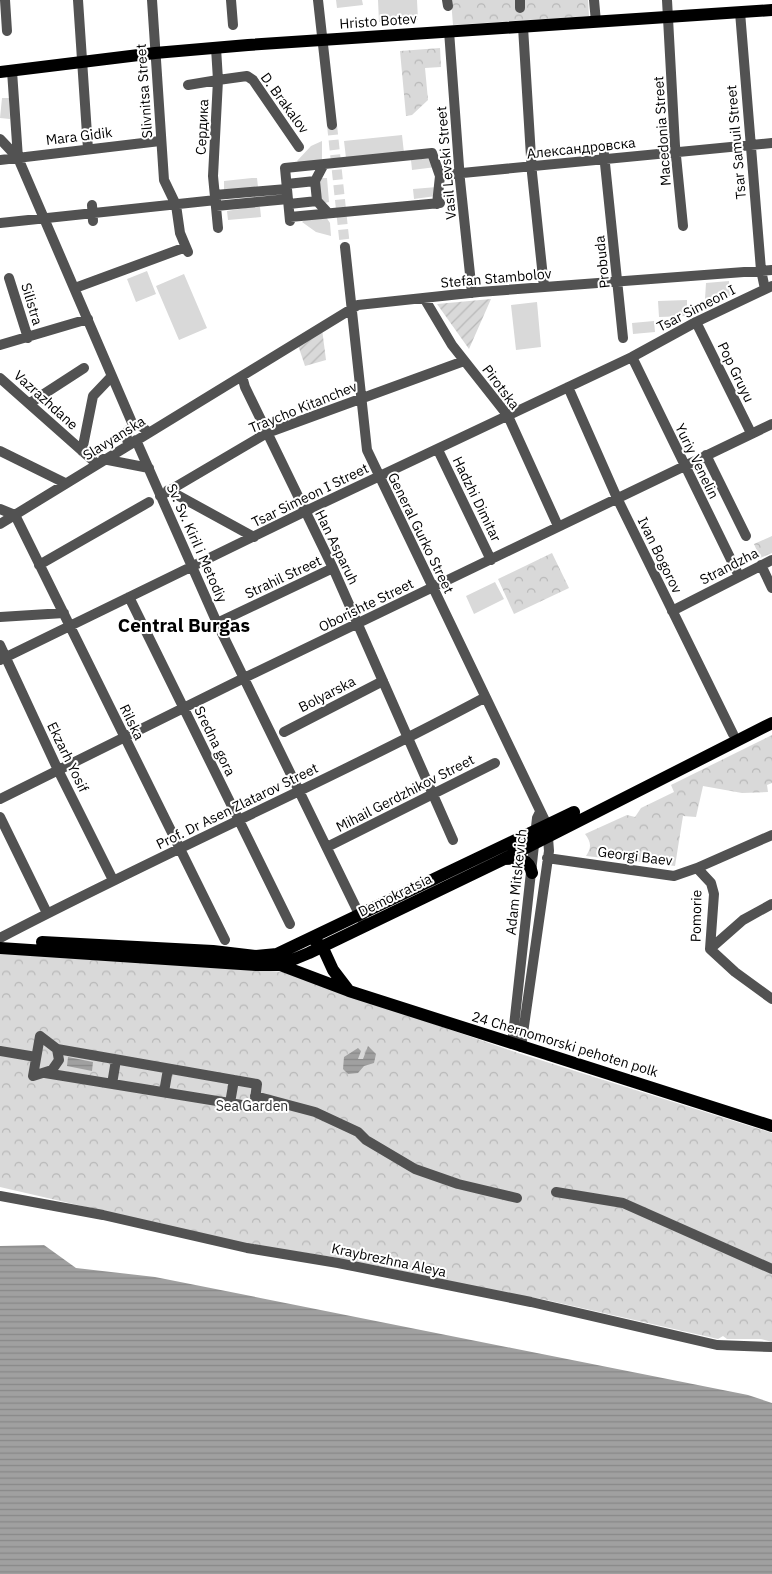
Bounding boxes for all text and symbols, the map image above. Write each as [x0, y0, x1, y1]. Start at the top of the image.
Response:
street label: Hristo Botev [339, 9, 417, 33]
street label: Slivnitsa Street [132, 43, 156, 139]
street label: D. Brakalov [257, 69, 313, 137]
street label: Macedonia Street [649, 75, 675, 187]
street label: Tsar Samuil Street [722, 84, 750, 200]
street label: Сердика [192, 98, 212, 155]
street label: Vasil Levski Street [432, 105, 460, 220]
street label: Mara Gidik [45, 123, 114, 149]
street label: Александровска [526, 133, 637, 163]
street label: Probuda [590, 234, 614, 289]
street label: Stefan Stambolov [440, 264, 552, 292]
street label: Tsar Simeon I [654, 280, 738, 336]
street label: Silistra [17, 281, 47, 328]
street label: Pop Gruyu [714, 339, 758, 405]
street label: Pirotska [478, 361, 524, 413]
street label: Vazrazhdane [10, 366, 82, 434]
street label: Traycho Kitanchev [246, 377, 360, 437]
street label: Slavyanska [80, 412, 149, 464]
street label: Yuriy Venelin [671, 420, 723, 502]
street label: Hadzhi Dimitar [449, 453, 505, 545]
street label: Tsar Simeon I Street [249, 459, 371, 531]
street label: General Gurko Street [384, 470, 458, 596]
street label: Sv. Sv. Kiril i Metodiy [163, 481, 231, 605]
street label: Han Asparuh [311, 507, 363, 587]
street label: Ivan Bogorov [634, 514, 686, 596]
street label: Strandzha [697, 543, 762, 588]
street label: Strahil Street [242, 551, 324, 603]
street label: Oborishte Street [316, 574, 417, 636]
district label: Central Burgas [118, 613, 250, 637]
street label: Bolyarska [295, 672, 359, 716]
street label: Rilska [116, 701, 149, 743]
street label: Sredna gora [190, 703, 240, 779]
street label: Ekzarh Yosif [43, 719, 93, 796]
street label: Mihail Gerdzhikov Street [333, 750, 477, 836]
street label: Prof. Dr Asen Zlatarov Street [153, 759, 321, 853]
street label: Adam Mitskevich [501, 828, 531, 936]
street label: Georgi Baev [597, 842, 674, 870]
street label: Demokratsia [355, 869, 435, 921]
street label: Pomorie [687, 889, 705, 942]
street label: 24 Chernomorski pehoten polk [470, 1007, 661, 1081]
park label: Sea Garden [216, 1097, 288, 1115]
street label: Kraybrezhna Aleya [330, 1239, 449, 1281]

